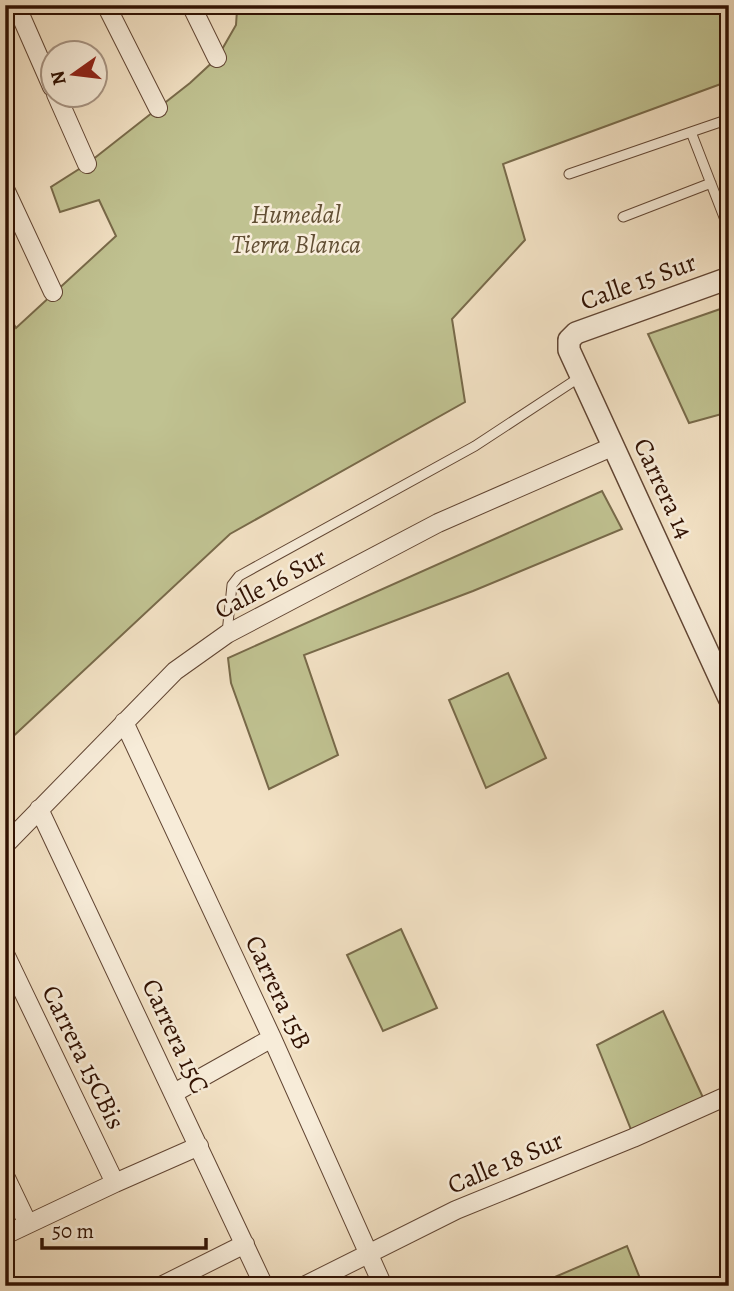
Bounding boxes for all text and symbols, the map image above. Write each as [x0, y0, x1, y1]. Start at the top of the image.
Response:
north arrow [38, 38, 108, 108]
text: N [44, 68, 73, 88]
park label: Humedal Tierra Blanca [231, 197, 361, 262]
street label: Calle 15 Sur [575, 244, 701, 319]
street label: Carrera 14 [625, 432, 702, 544]
street label: Calle 16 Sur [208, 539, 332, 627]
street label: Carrera 15B [237, 929, 320, 1055]
street label: Carrera 15C [134, 973, 217, 1099]
street label: Carrera 15CBis [34, 979, 133, 1135]
street label: Calle 18 Sur [442, 1122, 568, 1202]
scale bar [42, 1207, 206, 1251]
text: 50 m [52, 1217, 94, 1245]

